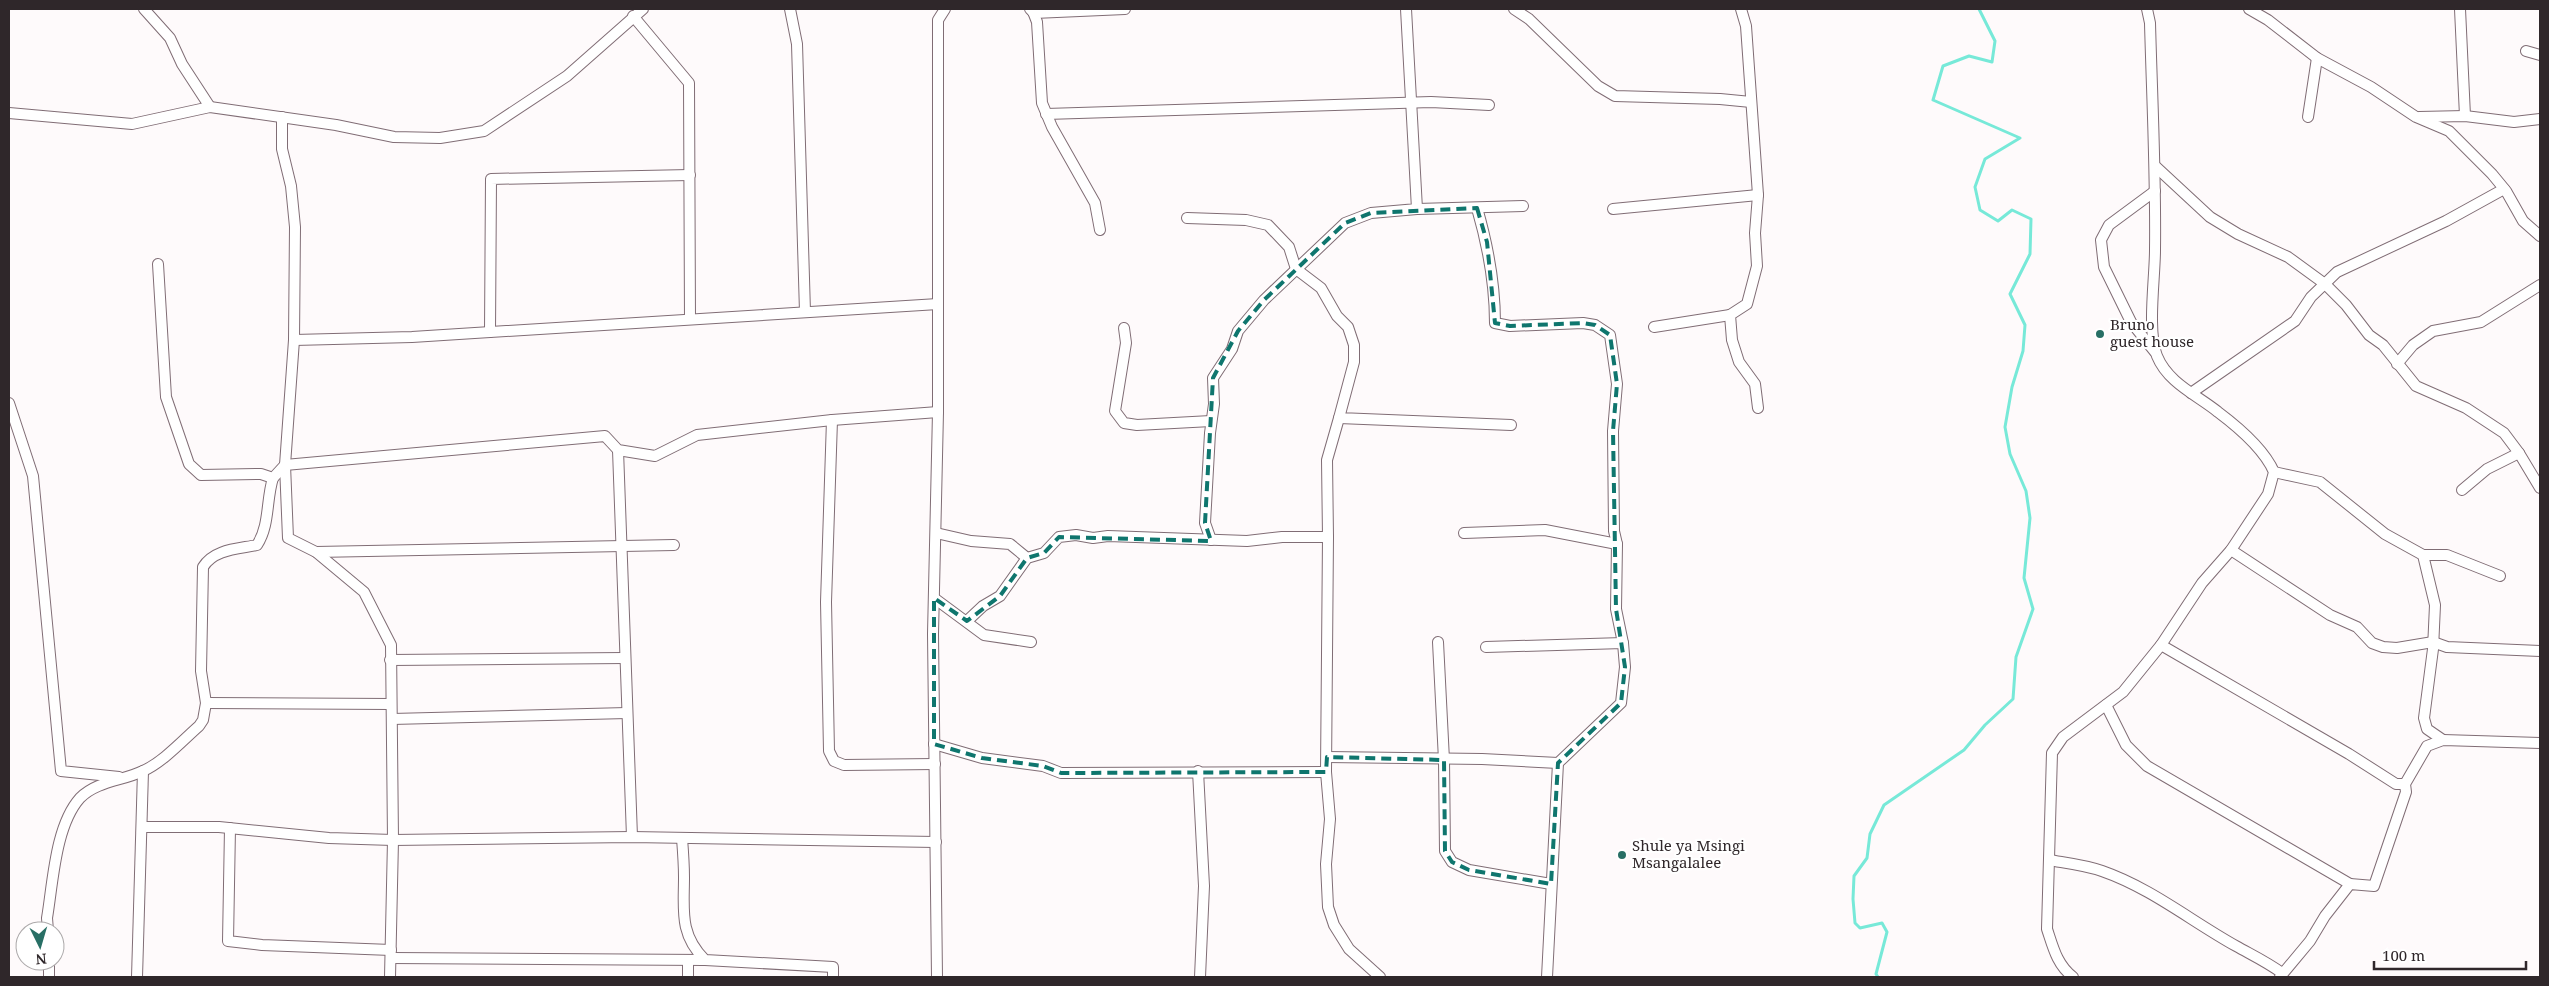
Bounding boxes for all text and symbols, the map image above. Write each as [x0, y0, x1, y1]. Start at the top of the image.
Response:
place label: Bruno guest house [2110, 314, 2194, 351]
marker: Bruno guest house [2094, 328, 2106, 340]
place label: Shule ya Msingi Msangalalee [1632, 835, 1745, 872]
marker: Shule ya Msingi Msangalalee [1616, 849, 1628, 861]
north arrow [15, 921, 65, 971]
scale bar [2374, 938, 2526, 970]
text: 100 m [2382, 945, 2425, 965]
text: N [35, 950, 48, 969]

